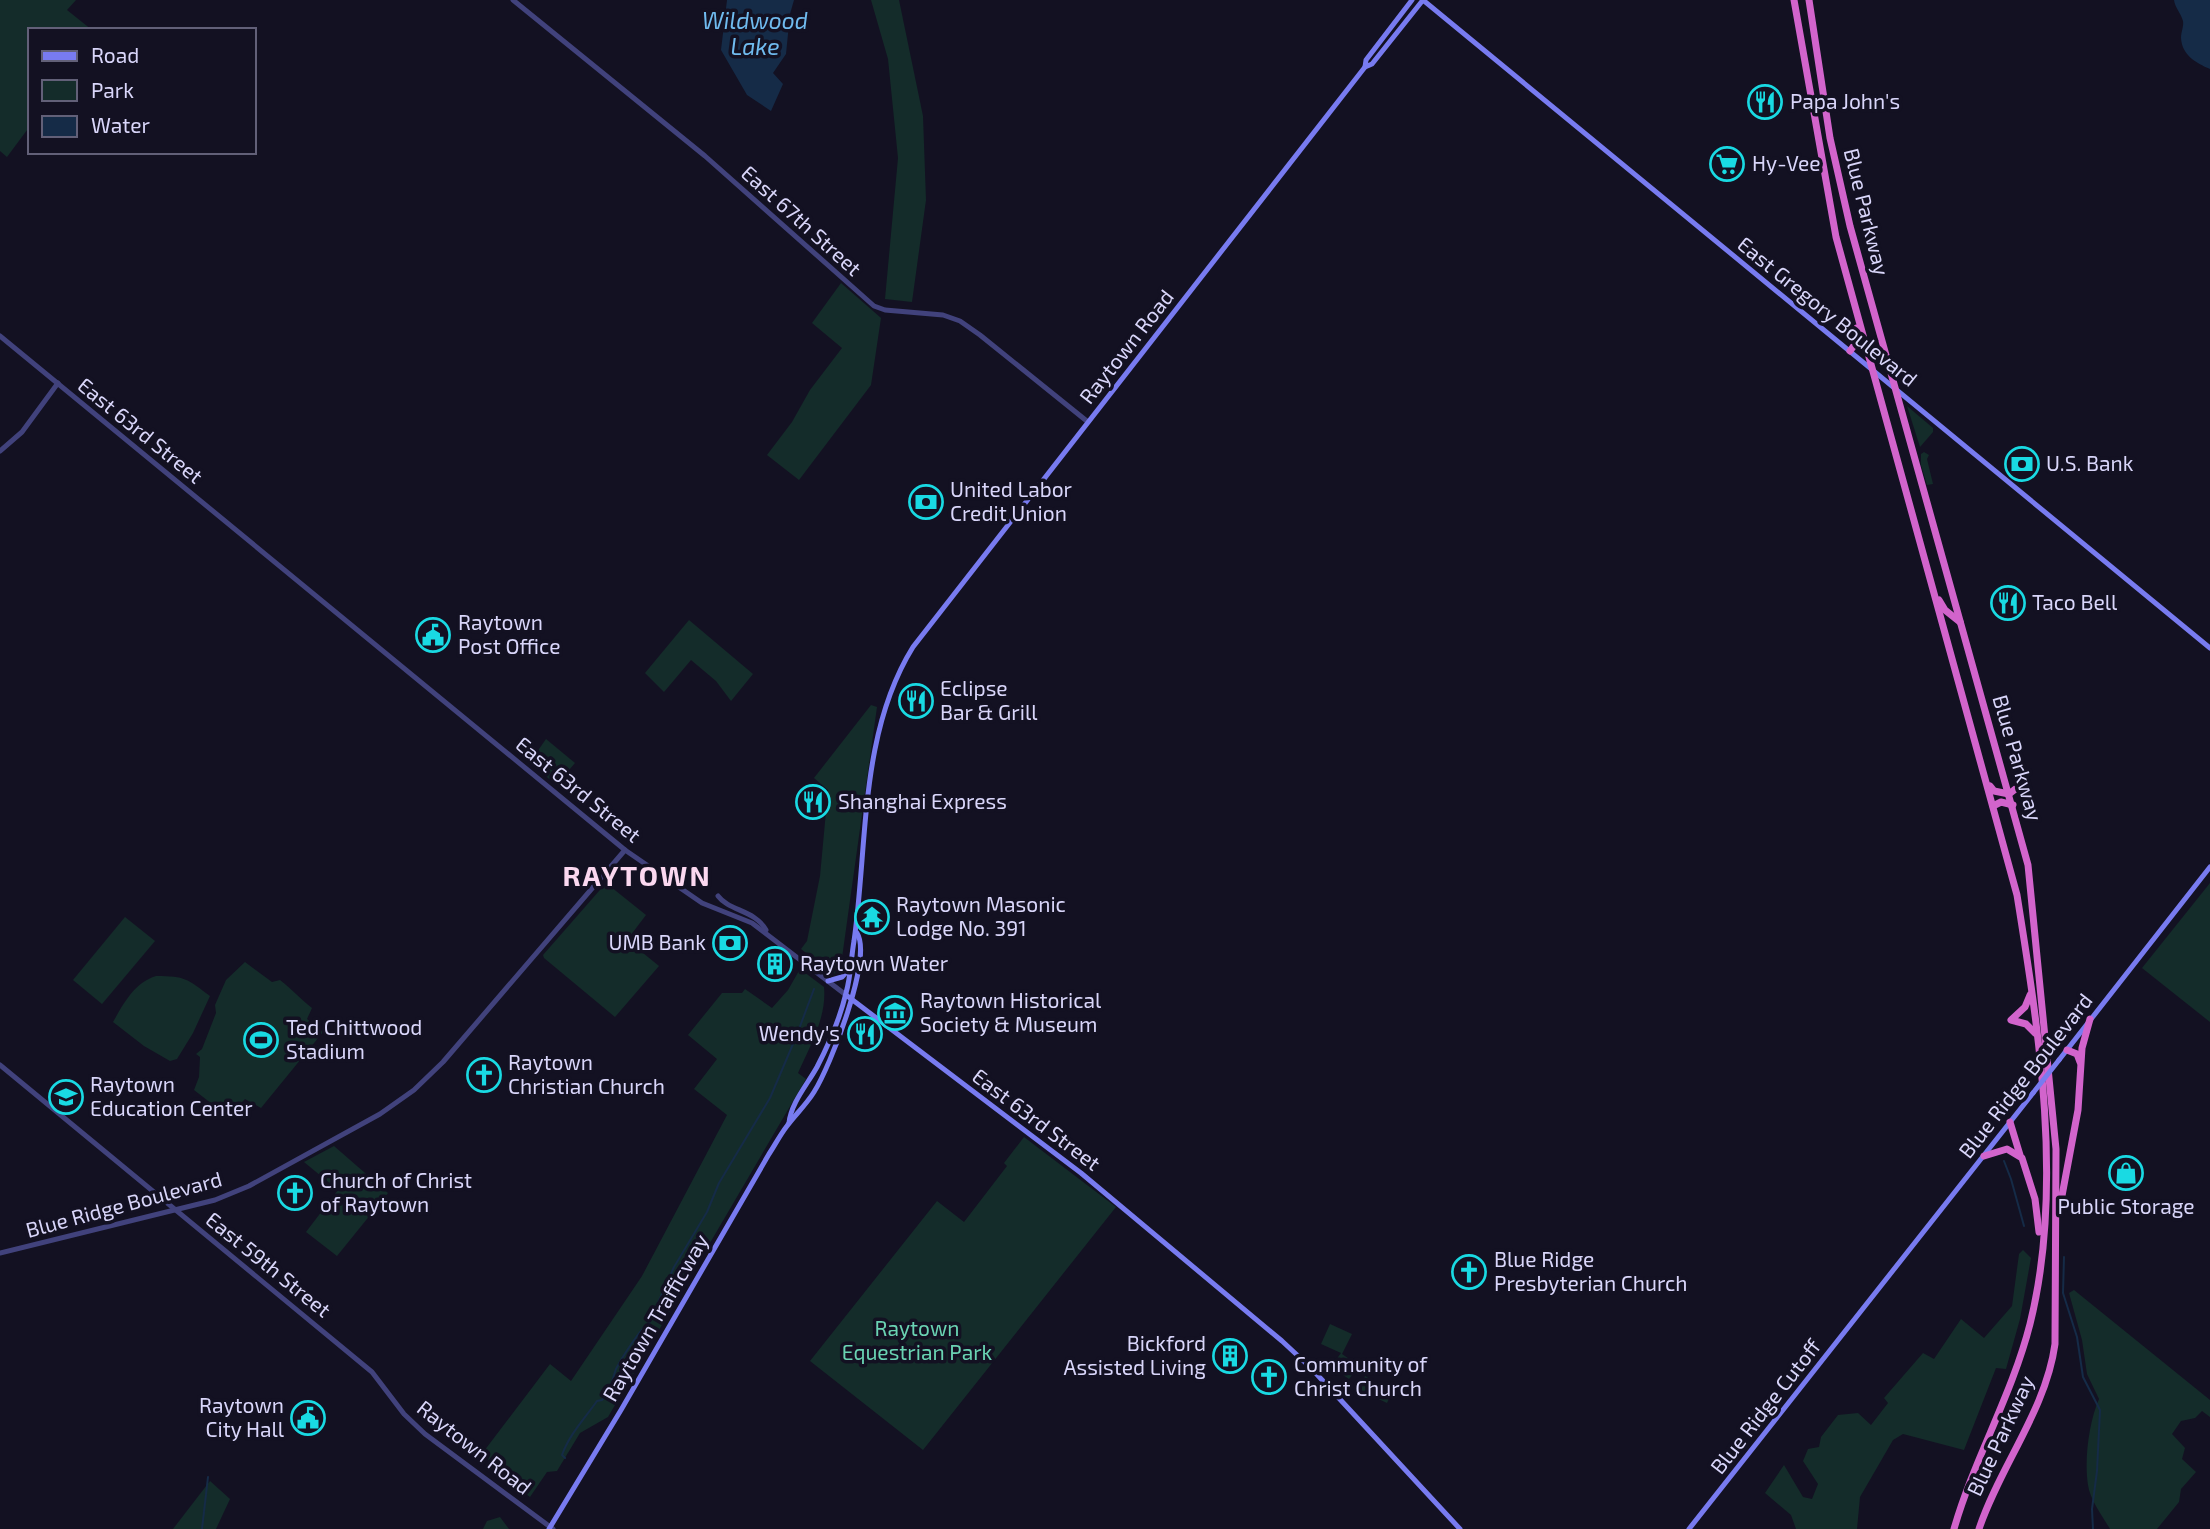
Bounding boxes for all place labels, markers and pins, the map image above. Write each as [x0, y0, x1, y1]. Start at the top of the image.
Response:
restaurant icon: Papa John's [1746, 83, 1784, 121]
place label: Papa John's [1790, 88, 1900, 113]
supermarket icon: Hy-Vee [1708, 145, 1746, 183]
place label: Hy-Vee [1752, 150, 1821, 175]
bank icon: U.S. Bank [2003, 445, 2041, 483]
place label: U.S. Bank [2046, 450, 2134, 475]
place label: United Labor Credit Union [950, 476, 1073, 525]
bank icon: United Labor Credit Union [907, 483, 945, 521]
restaurant icon: Taco Bell [1989, 584, 2027, 622]
place label: Taco Bell [2032, 589, 2118, 614]
place label: Raytown Post Office [458, 609, 560, 658]
public building icon: Raytown Post Office [414, 616, 452, 654]
place label: Eclipse Bar & Grill [940, 675, 1038, 724]
restaurant icon: Eclipse Bar & Grill [897, 682, 935, 720]
restaurant icon: Shanghai Express [794, 783, 832, 821]
place label: Shanghai Express [838, 788, 1007, 813]
place label: Raytown Masonic Lodge No. 391 [896, 891, 1066, 940]
temple icon: Raytown Masonic Lodge No. 391 [853, 898, 891, 936]
bank icon: UMB Bank [711, 924, 749, 962]
place label: UMB Bank [608, 929, 706, 954]
building icon: Raytown Water [756, 945, 794, 983]
place label: Raytown Water [800, 950, 949, 975]
place label: Raytown Historical Society & Museum [920, 987, 1102, 1036]
museum icon: Raytown Historical Society & Museum [876, 994, 914, 1032]
place label: Ted Chittwood Stadium [286, 1014, 422, 1063]
restaurant icon: Wendy's [846, 1015, 884, 1053]
place label: Wendy's [759, 1020, 840, 1045]
sports icon: Ted Chittwood Stadium [242, 1021, 280, 1059]
place label: Raytown Christian Church [508, 1049, 665, 1098]
church icon: Raytown Christian Church [465, 1056, 503, 1094]
place label: Raytown Education Center [90, 1071, 253, 1120]
school or university icon: Raytown Education Center [47, 1078, 85, 1116]
shop icon: Public Storage [2107, 1154, 2145, 1192]
place label: Church of Christ of Raytown [320, 1167, 472, 1216]
church icon: Church of Christ of Raytown [276, 1174, 314, 1212]
place label: Public Storage [2057, 1193, 2195, 1218]
place label: Blue Ridge Presbyterian Church [1494, 1246, 1688, 1295]
church icon: Blue Ridge Presbyterian Church [1450, 1253, 1488, 1291]
place label: Bickford Assisted Living [1063, 1330, 1206, 1379]
building icon: Bickford Assisted Living [1211, 1337, 1249, 1375]
place label: Community of Christ Church [1294, 1351, 1428, 1400]
church icon: Community of Christ Church [1250, 1358, 1288, 1396]
place label: Raytown City Hall [199, 1392, 285, 1441]
public building icon: Raytown City Hall [289, 1399, 327, 1437]

